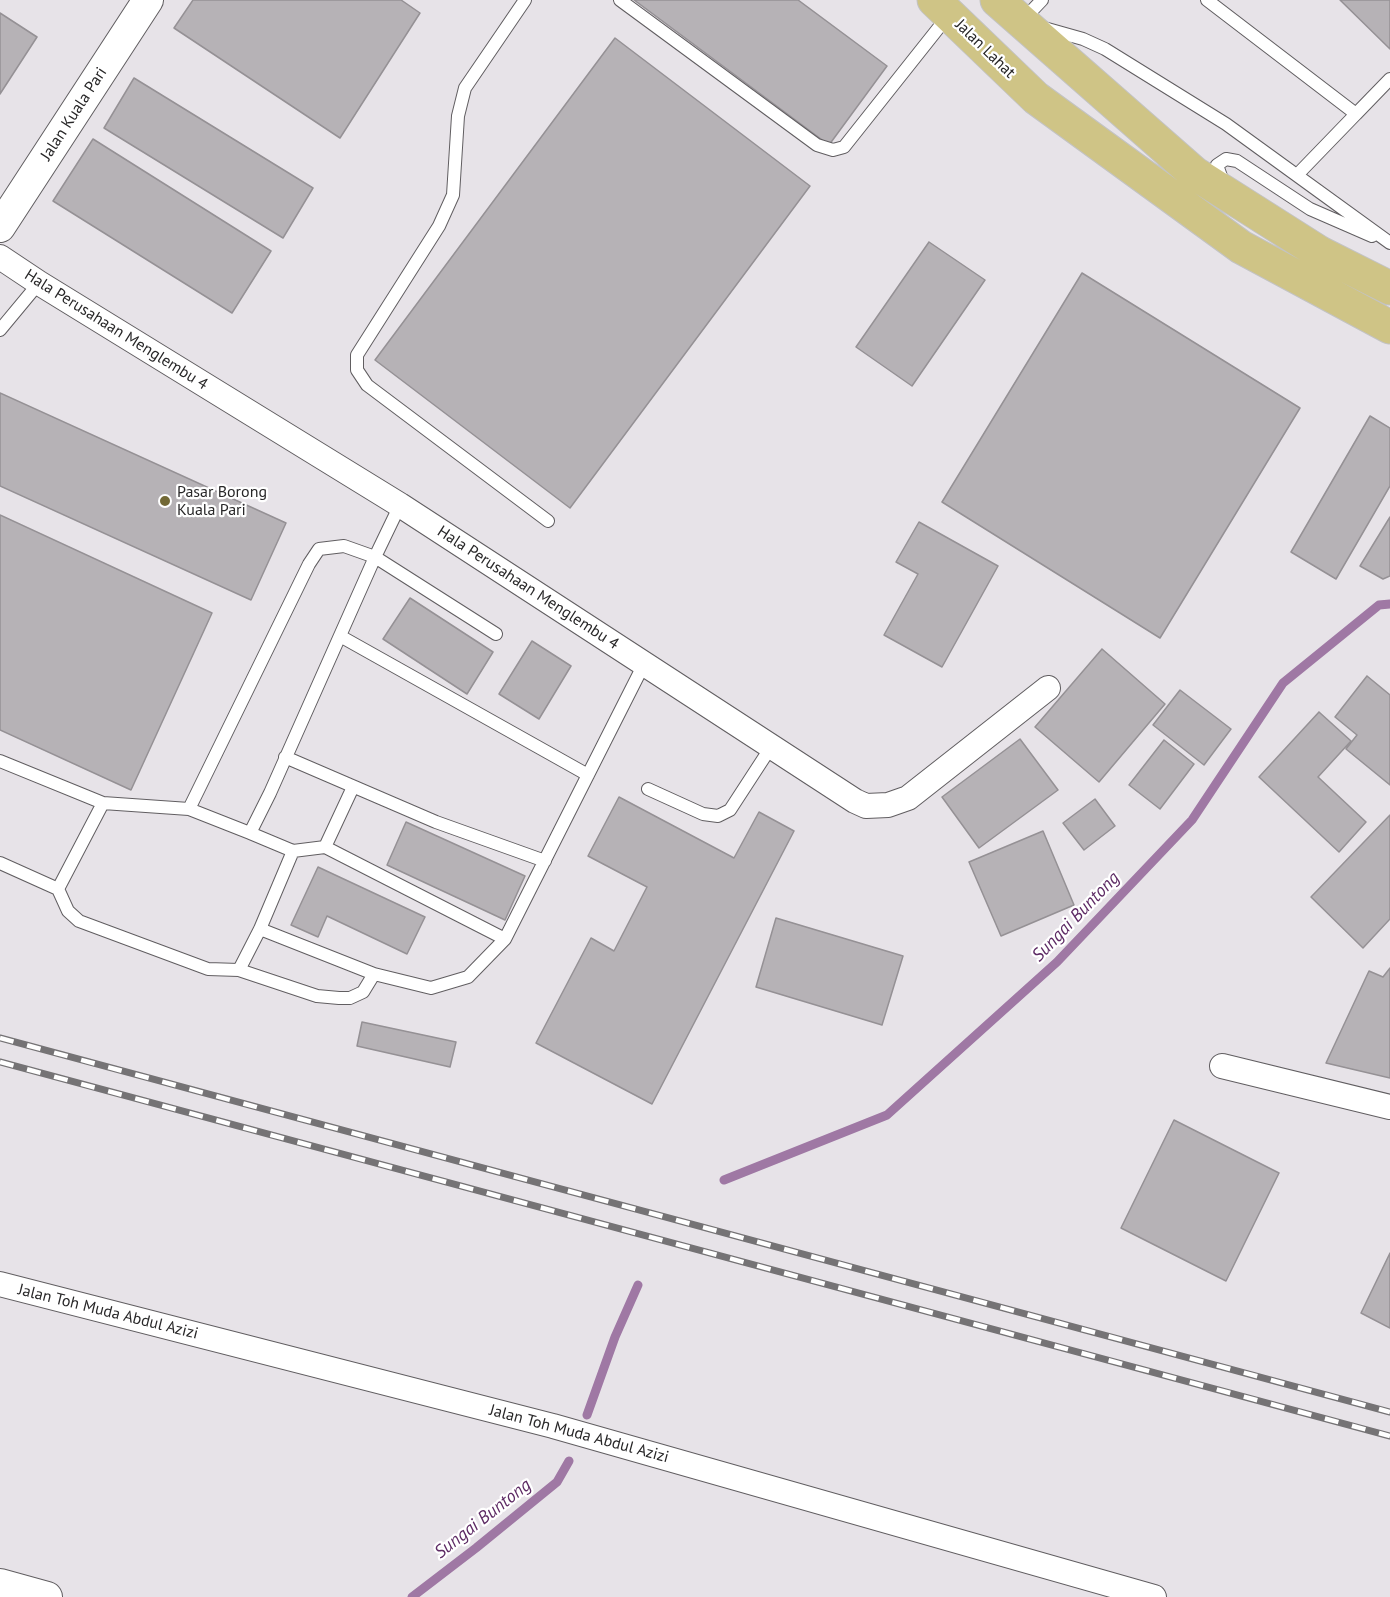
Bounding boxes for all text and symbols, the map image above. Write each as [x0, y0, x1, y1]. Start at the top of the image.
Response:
street label: Jalan Lahat [951, 16, 1019, 82]
street label: Jalan Kuala Pari [37, 64, 111, 164]
street label: Hala Perusahaan Menglembu 4 [21, 266, 211, 394]
place label: Pasar Borong Kuala Pari [177, 482, 267, 520]
marker: Pasar Borong Kuala Pari [158, 494, 172, 508]
street label: Hala Perusahaan Menglembu 4 [434, 522, 622, 654]
water label: Sungai Buntong [1028, 868, 1124, 966]
street label: Jalan Toh Muda Abdul Azizi [16, 1280, 200, 1344]
street label: Jalan Toh Muda Abdul Azizi [487, 1401, 671, 1467]
water label: Sungai Buntong [430, 1475, 536, 1563]

